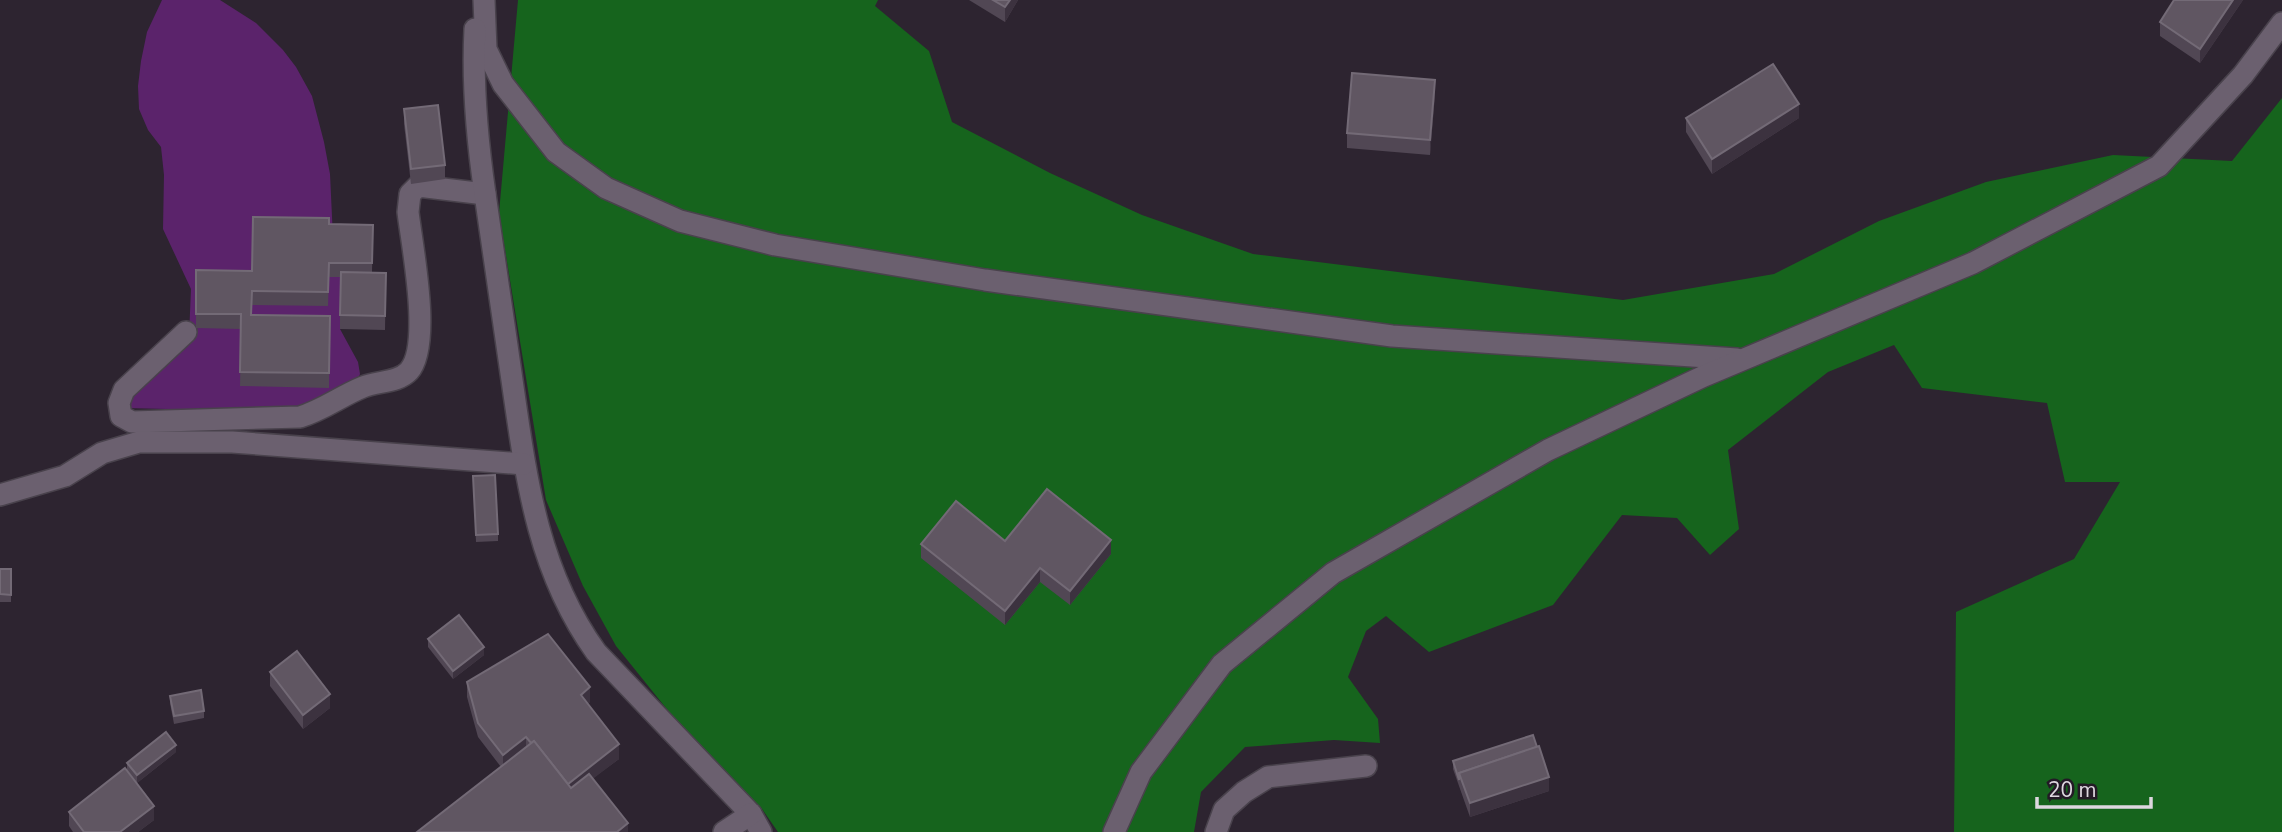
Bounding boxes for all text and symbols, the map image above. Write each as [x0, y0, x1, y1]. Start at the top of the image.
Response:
scale bar [2037, 766, 2151, 810]
text: 20 m [2048, 776, 2097, 804]

